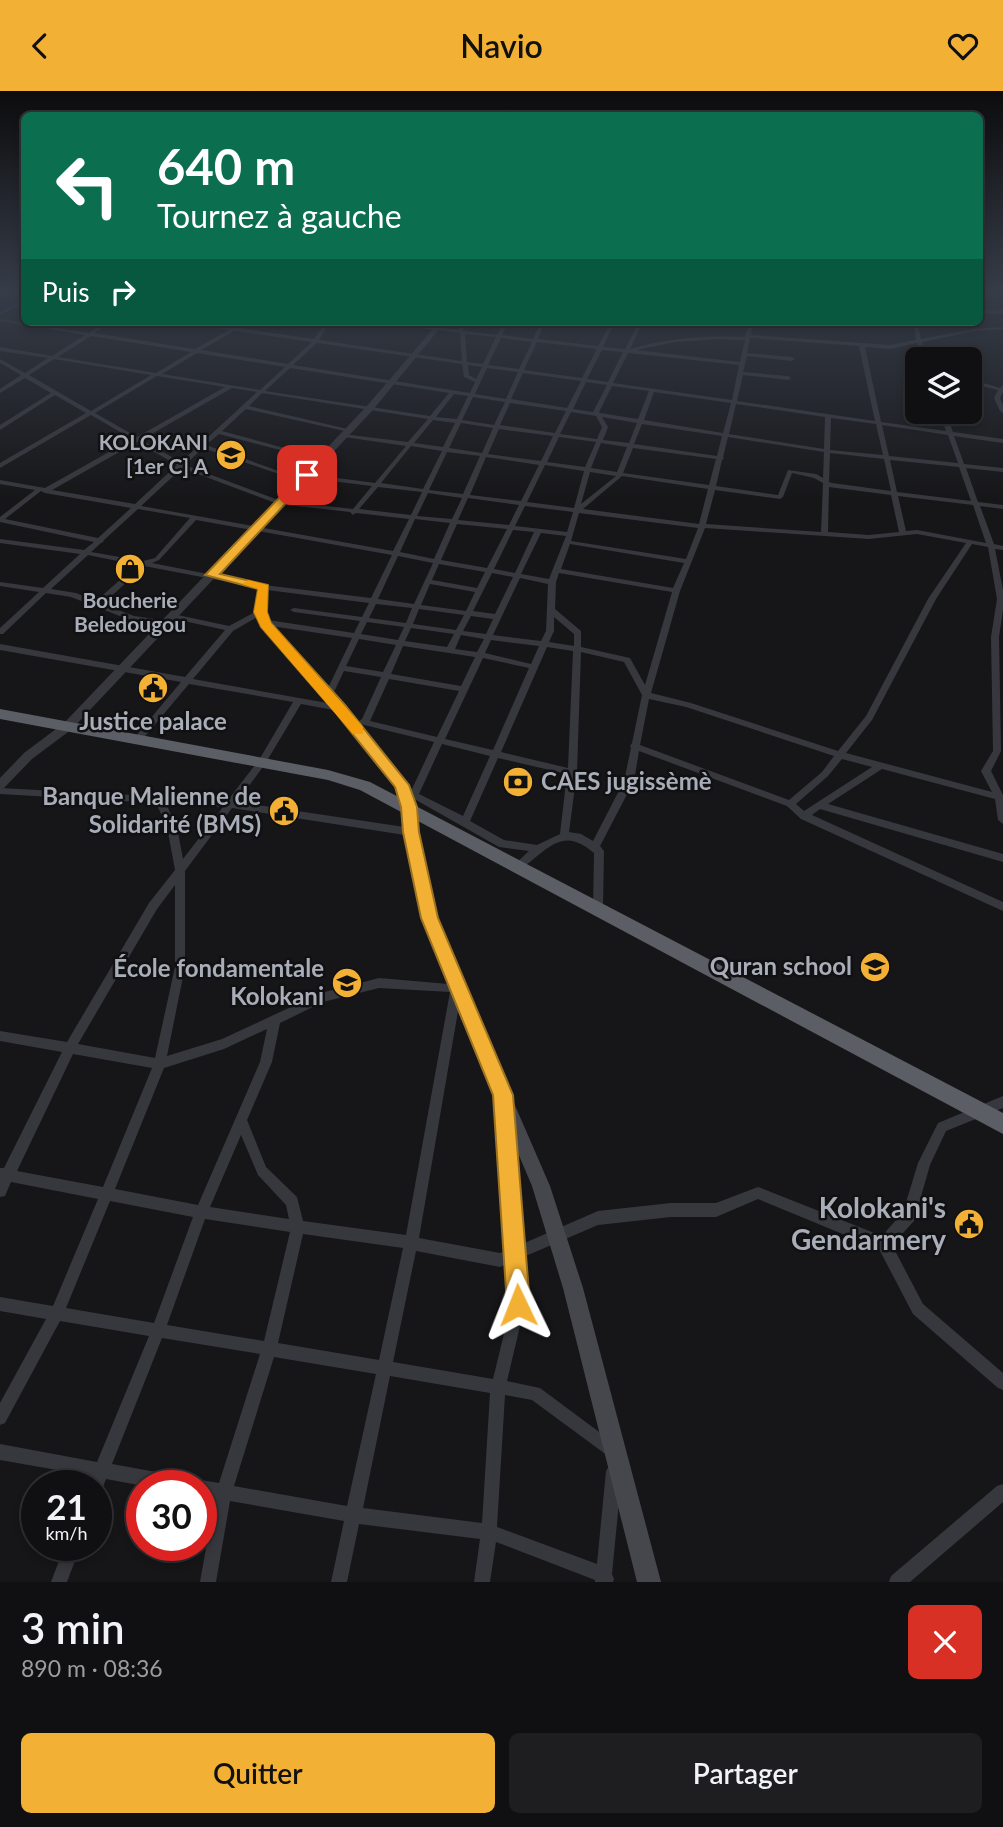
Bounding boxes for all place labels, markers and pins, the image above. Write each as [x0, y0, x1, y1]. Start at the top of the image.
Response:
place label: KOLOKANI [1er C] A [99, 429, 208, 478]
school or university icon: KOLOKANI [1er C] A [214, 438, 248, 472]
pin [277, 445, 337, 505]
shop icon: Boucherie Beledougou [113, 552, 147, 586]
place label: Boucherie Beledougou [74, 587, 186, 636]
public building icon: Justice palace [136, 671, 170, 705]
place label: Justice palace [79, 706, 227, 735]
bank icon: CAES jugissèmè [501, 765, 535, 799]
place label: CAES jugissèmè [541, 766, 712, 795]
place label: Banque Malienne de Solidarité (BMS) [42, 781, 261, 838]
public building icon: Banque Malienne de Solidarité (BMS) [267, 794, 301, 828]
school or university icon: Quran school [858, 950, 892, 984]
place label: Quran school [710, 951, 852, 980]
place label: École fondamentale Kolokani [113, 953, 324, 1010]
school or university icon: École fondamentale Kolokani [330, 966, 364, 1000]
place label: Kolokani's Gendarmery [791, 1190, 946, 1256]
public building icon: Kolokani's Gendarmery [952, 1207, 986, 1241]

